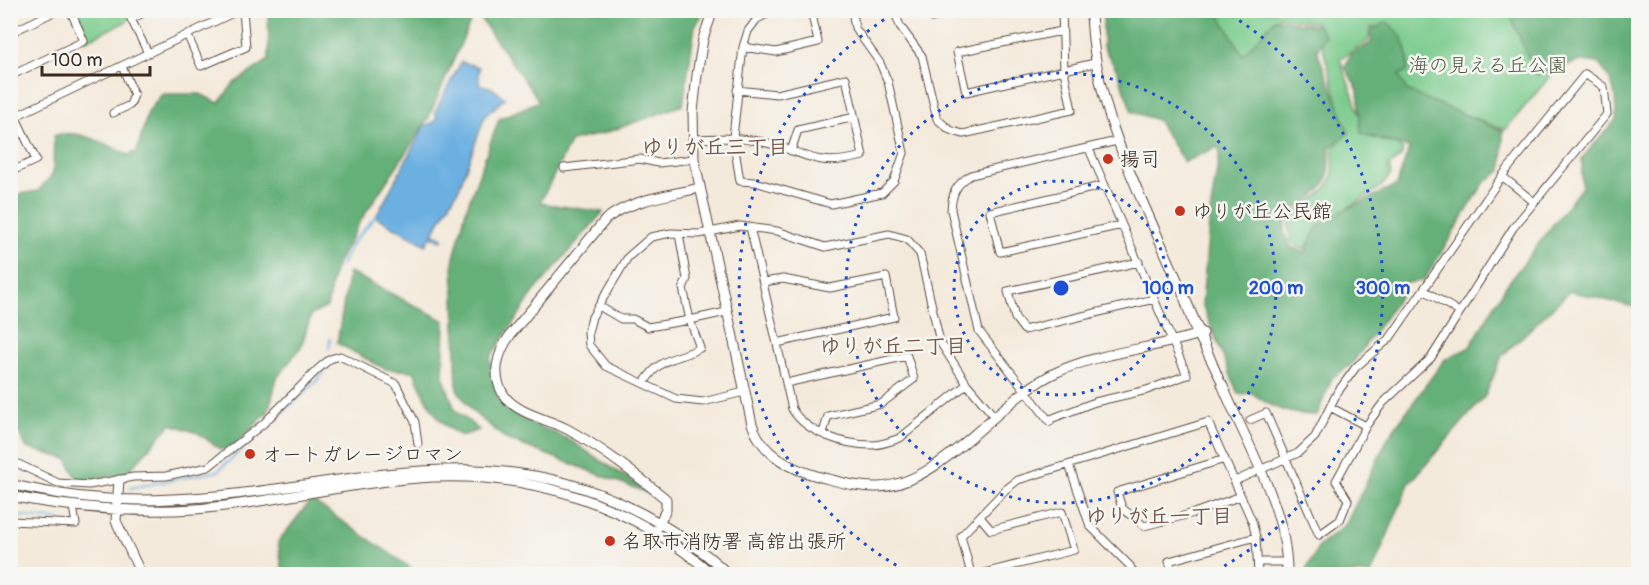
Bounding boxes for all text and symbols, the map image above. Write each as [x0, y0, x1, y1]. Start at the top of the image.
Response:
scale bar [42, 39, 150, 77]
text: 100 m [51, 49, 103, 72]
park label: 海の見える丘公園 [1409, 53, 1567, 78]
district label: ゆりが丘三丁目 [642, 134, 789, 161]
place label: 揚司 [1120, 147, 1160, 172]
marker: 揚司 [1101, 152, 1115, 166]
place label: ゆりが丘公民館 [1192, 199, 1332, 224]
marker: ゆりが丘公民館 [1173, 204, 1187, 218]
text: 100 m [1142, 277, 1194, 300]
text: 200 m [1249, 277, 1303, 300]
text: 300 m [1356, 277, 1410, 300]
centre of rings [1051, 278, 1071, 298]
district label: ゆりが丘二丁目 [820, 333, 967, 360]
place label: オートガレージロマン [262, 442, 463, 467]
marker: オートガレージロマン [243, 447, 257, 461]
district label: ゆりが丘一丁目 [1086, 503, 1233, 530]
place label: 名取市消防署 高舘出張所 [622, 529, 846, 554]
marker: 名取市消防署 高舘出張所 [603, 534, 617, 548]

